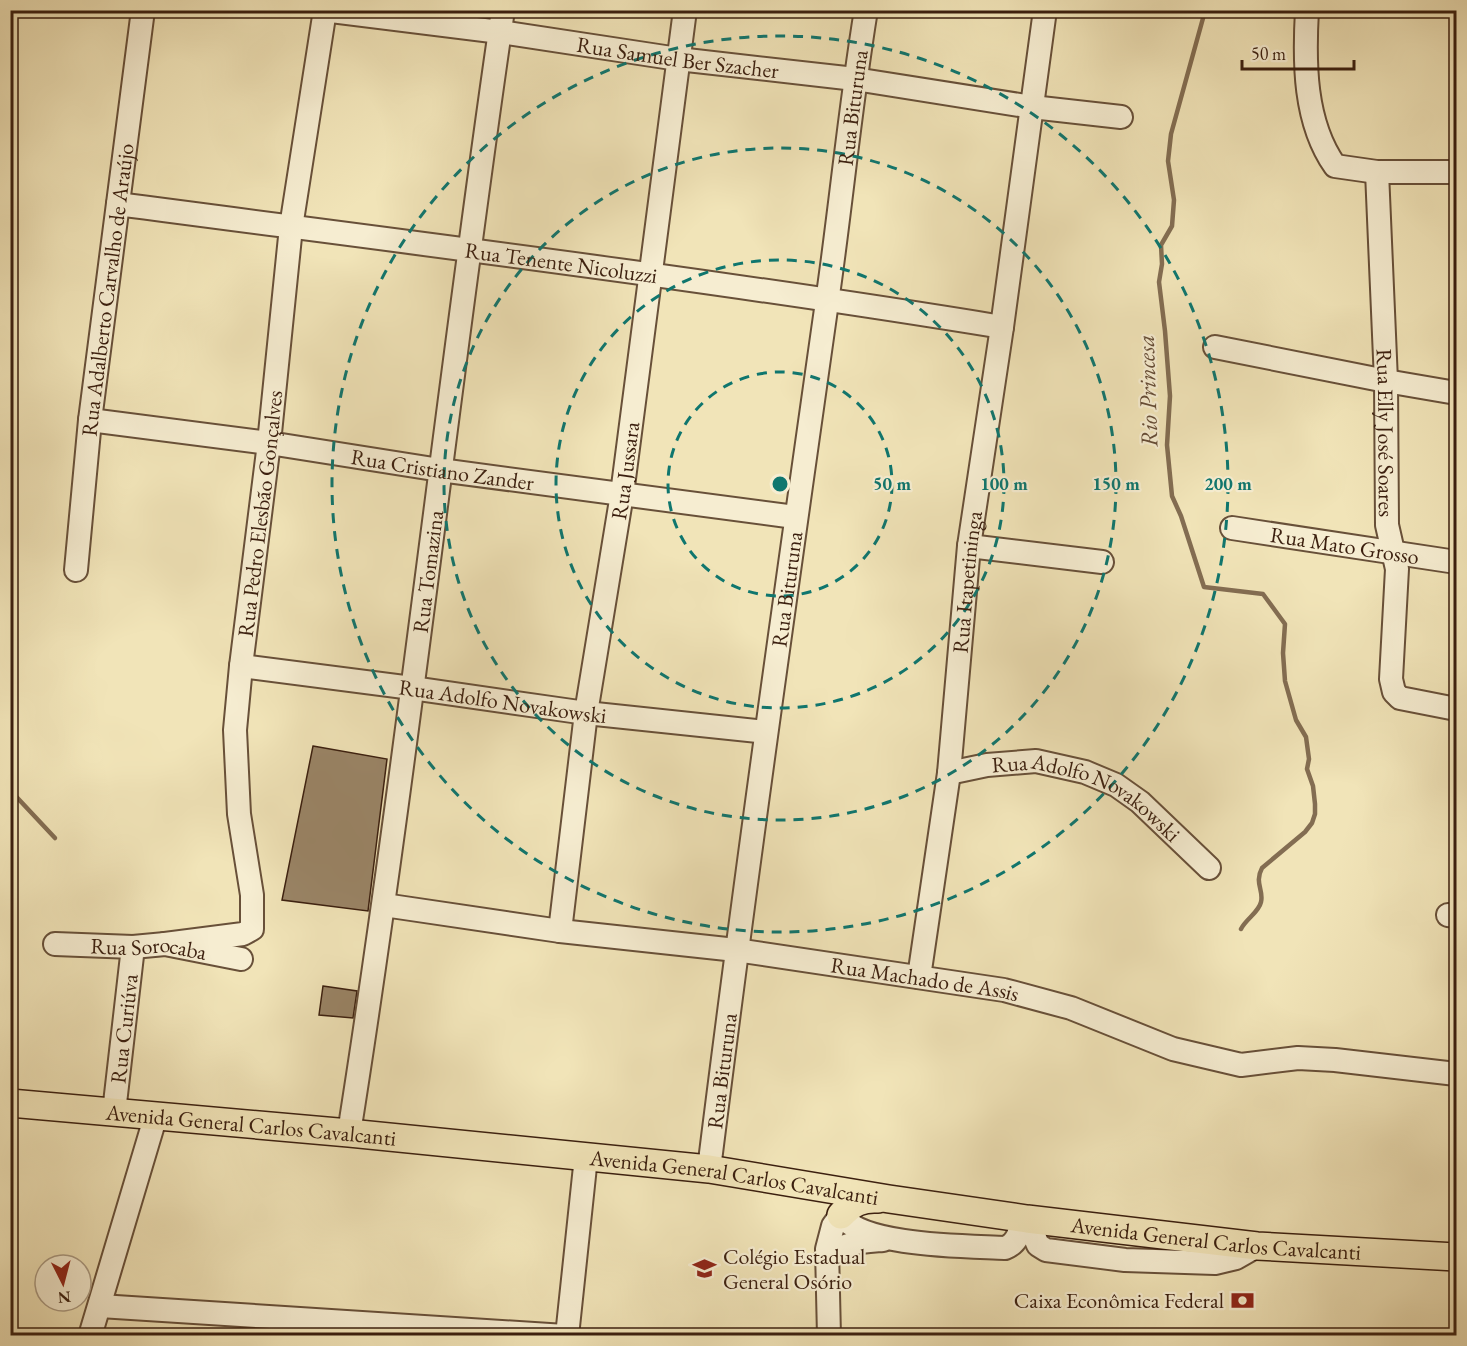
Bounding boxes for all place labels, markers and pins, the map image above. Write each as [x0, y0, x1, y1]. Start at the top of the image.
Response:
centre of rings [770, 474, 790, 494]
place label: Colégio Estadual General Osório [723, 1242, 865, 1296]
school or university icon: Colégio Estadual General Osório [692, 1256, 718, 1282]
place label: Caixa Econômica Federal [1014, 1286, 1224, 1315]
bank icon: Caixa Econômica Federal [1229, 1287, 1255, 1313]

